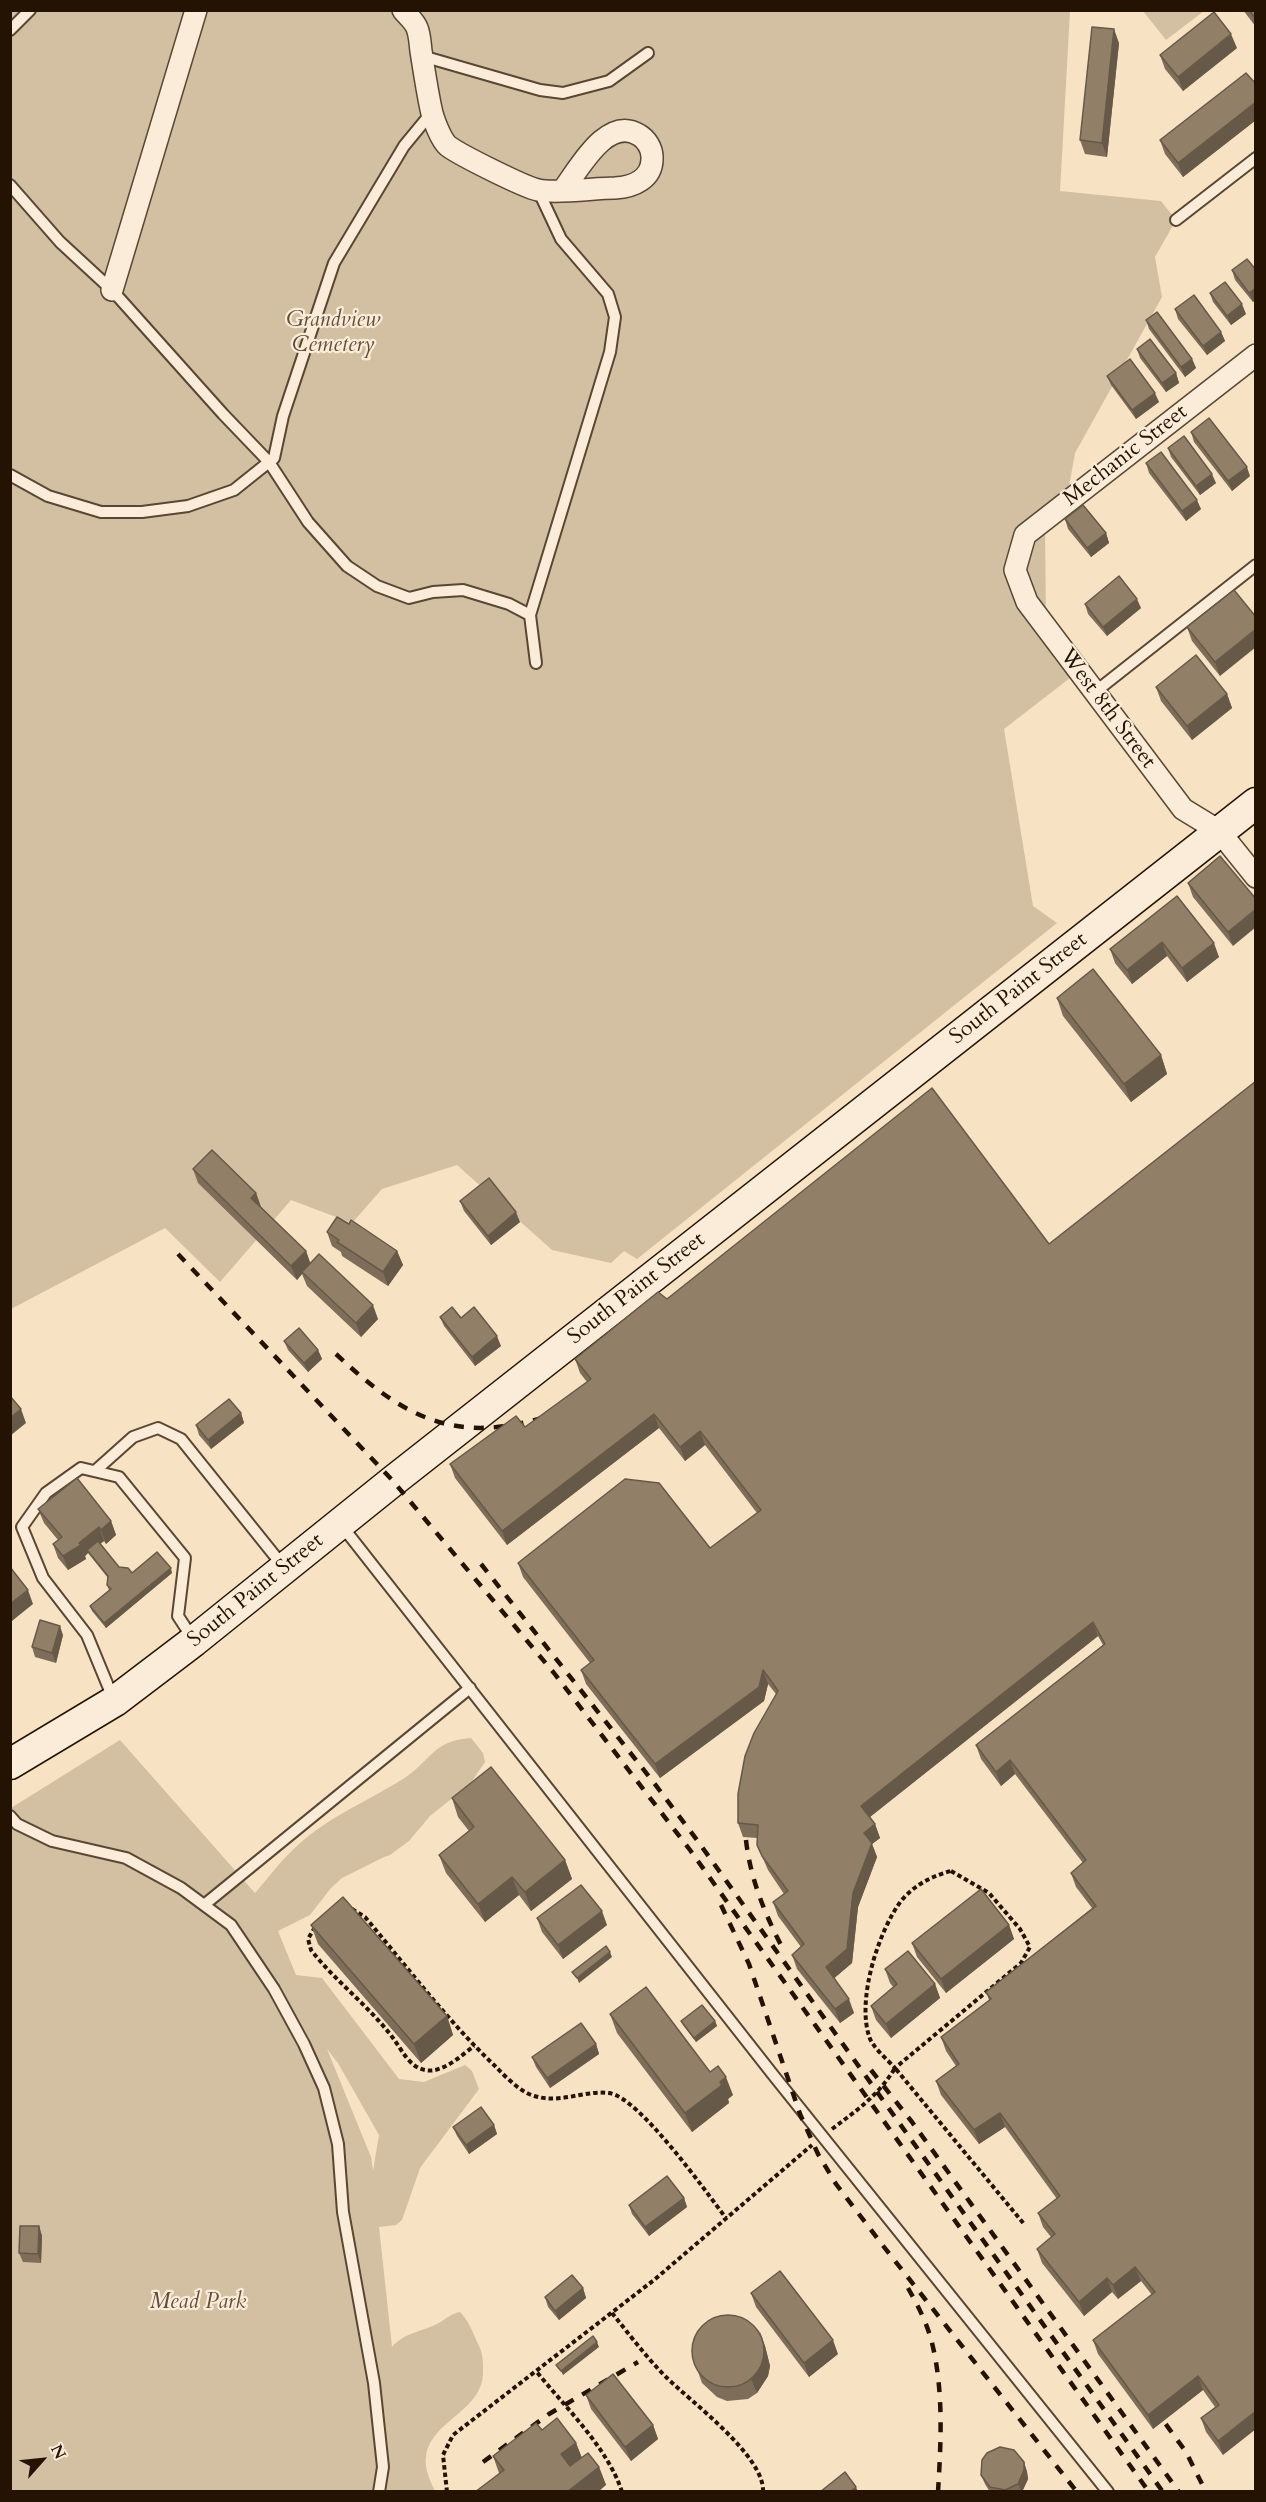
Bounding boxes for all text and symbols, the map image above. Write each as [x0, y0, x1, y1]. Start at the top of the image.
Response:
park label: Grandview Cemetery [286, 308, 380, 360]
street label: Mechanic Street [1059, 399, 1193, 513]
street label: West 8th Street [1053, 644, 1161, 774]
street label: South Paint Street [945, 927, 1093, 1051]
street label: South Paint Street [563, 1227, 711, 1351]
street label: South Paint Street [183, 1528, 329, 1654]
park label: Mead Park [150, 2290, 246, 2316]
north arrow [12, 2430, 72, 2490]
text: N [45, 2441, 71, 2463]

